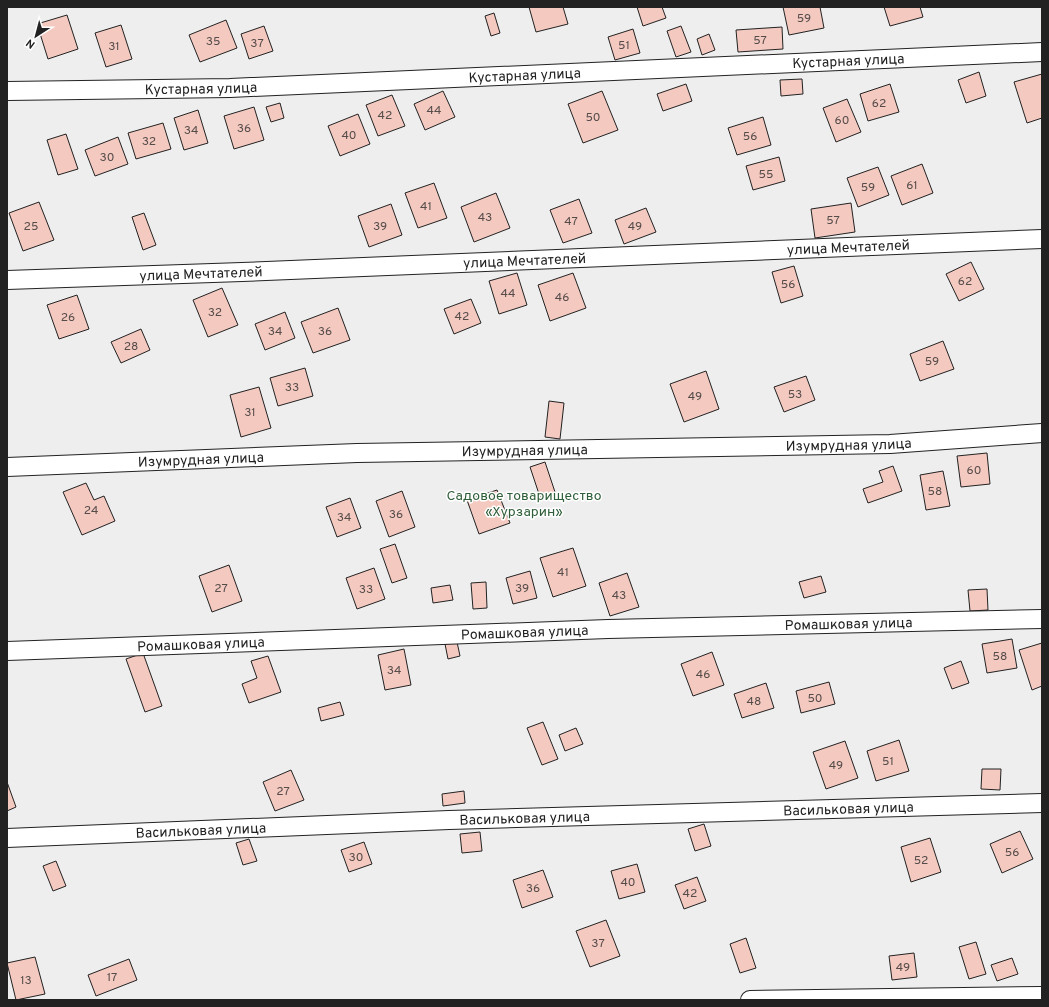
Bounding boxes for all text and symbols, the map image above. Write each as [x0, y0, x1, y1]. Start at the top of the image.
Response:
house number: 59 [797, 11, 811, 27]
north arrow [16, 16, 56, 56]
house number: 57 [753, 33, 767, 49]
house number: 35 [206, 34, 220, 50]
text: N [23, 35, 38, 51]
house number: 37 [250, 36, 264, 52]
house number: 51 [618, 38, 630, 54]
house number: 31 [108, 39, 120, 55]
street label: Кустарная улица [792, 51, 905, 73]
street label: Кустарная улица [468, 65, 581, 87]
street label: Кустарная улица [145, 80, 258, 99]
house number: 62 [872, 96, 886, 112]
house number: 44 [427, 103, 441, 119]
house number: 42 [378, 108, 392, 124]
house number: 50 [585, 110, 601, 126]
house number: 60 [835, 113, 849, 129]
house number: 36 [237, 121, 251, 137]
house number: 34 [184, 123, 198, 139]
house number: 40 [341, 128, 357, 144]
house number: 56 [743, 129, 757, 145]
house number: 32 [142, 134, 156, 150]
house number: 30 [100, 150, 114, 166]
house number: 55 [759, 167, 773, 183]
house number: 61 [906, 178, 918, 194]
house number: 59 [861, 180, 875, 196]
house number: 41 [420, 199, 432, 215]
house number: 43 [478, 210, 492, 226]
house number: 57 [826, 213, 840, 229]
house number: 47 [564, 214, 578, 230]
house number: 25 [24, 219, 38, 235]
house number: 39 [373, 219, 387, 235]
house number: 49 [628, 219, 642, 235]
street label: улица Мечтателей [787, 237, 910, 260]
street label: улица Мечтателей [463, 251, 587, 273]
street label: улица Мечтателей [139, 264, 263, 285]
house number: 62 [958, 274, 972, 290]
house number: 56 [781, 277, 795, 293]
house number: 44 [501, 286, 515, 302]
house number: 46 [555, 290, 569, 306]
house number: 32 [208, 305, 222, 321]
house number: 42 [455, 309, 469, 325]
house number: 26 [61, 310, 75, 326]
house number: 34 [268, 324, 282, 340]
house number: 36 [318, 324, 332, 340]
house number: 28 [124, 339, 138, 355]
house number: 59 [925, 354, 939, 370]
house number: 33 [285, 380, 299, 396]
house number: 53 [788, 387, 802, 403]
house number: 49 [688, 389, 702, 405]
house number: 31 [244, 405, 256, 421]
street label: Изумрудная улица [786, 435, 912, 456]
street label: Изумрудная улица [462, 442, 588, 461]
street label: Изумрудная улица [138, 450, 264, 472]
house number: 60 [967, 463, 981, 479]
house number: 58 [928, 484, 942, 500]
park label: Садовое товарищество «Хурзарин» [446, 488, 602, 521]
house number: 24 [84, 503, 98, 519]
house number: 36 [389, 507, 403, 523]
house number: 34 [337, 510, 351, 526]
house number: 41 [557, 565, 569, 581]
house number: 27 [214, 581, 228, 597]
house number: 39 [515, 581, 529, 597]
house number: 33 [359, 582, 373, 598]
house number: 43 [612, 588, 626, 604]
street label: Ромашковая улица [784, 615, 913, 635]
street label: Ромашковая улица [461, 623, 589, 644]
street label: Ромашковая улица [137, 635, 265, 656]
house number: 58 [993, 649, 1007, 665]
house number: 34 [387, 663, 401, 679]
house number: 46 [696, 667, 710, 683]
house number: 50 [807, 691, 823, 707]
house number: 48 [747, 694, 761, 710]
house number: 51 [882, 754, 894, 770]
house number: 49 [829, 758, 843, 774]
house number: 27 [276, 784, 290, 800]
street label: Васильковая улица [783, 800, 914, 820]
street label: Васильковая улица [459, 809, 590, 830]
street label: Васильковая улица [135, 820, 267, 843]
house number: 56 [1005, 845, 1019, 861]
house number: 30 [349, 850, 363, 866]
house number: 52 [914, 853, 928, 869]
house number: 40 [620, 875, 636, 891]
house number: 36 [526, 881, 540, 897]
house number: 42 [683, 886, 697, 902]
house number: 37 [591, 936, 605, 952]
house number: 49 [896, 960, 910, 976]
house number: 17 [107, 970, 117, 986]
house number: 13 [20, 973, 32, 989]

